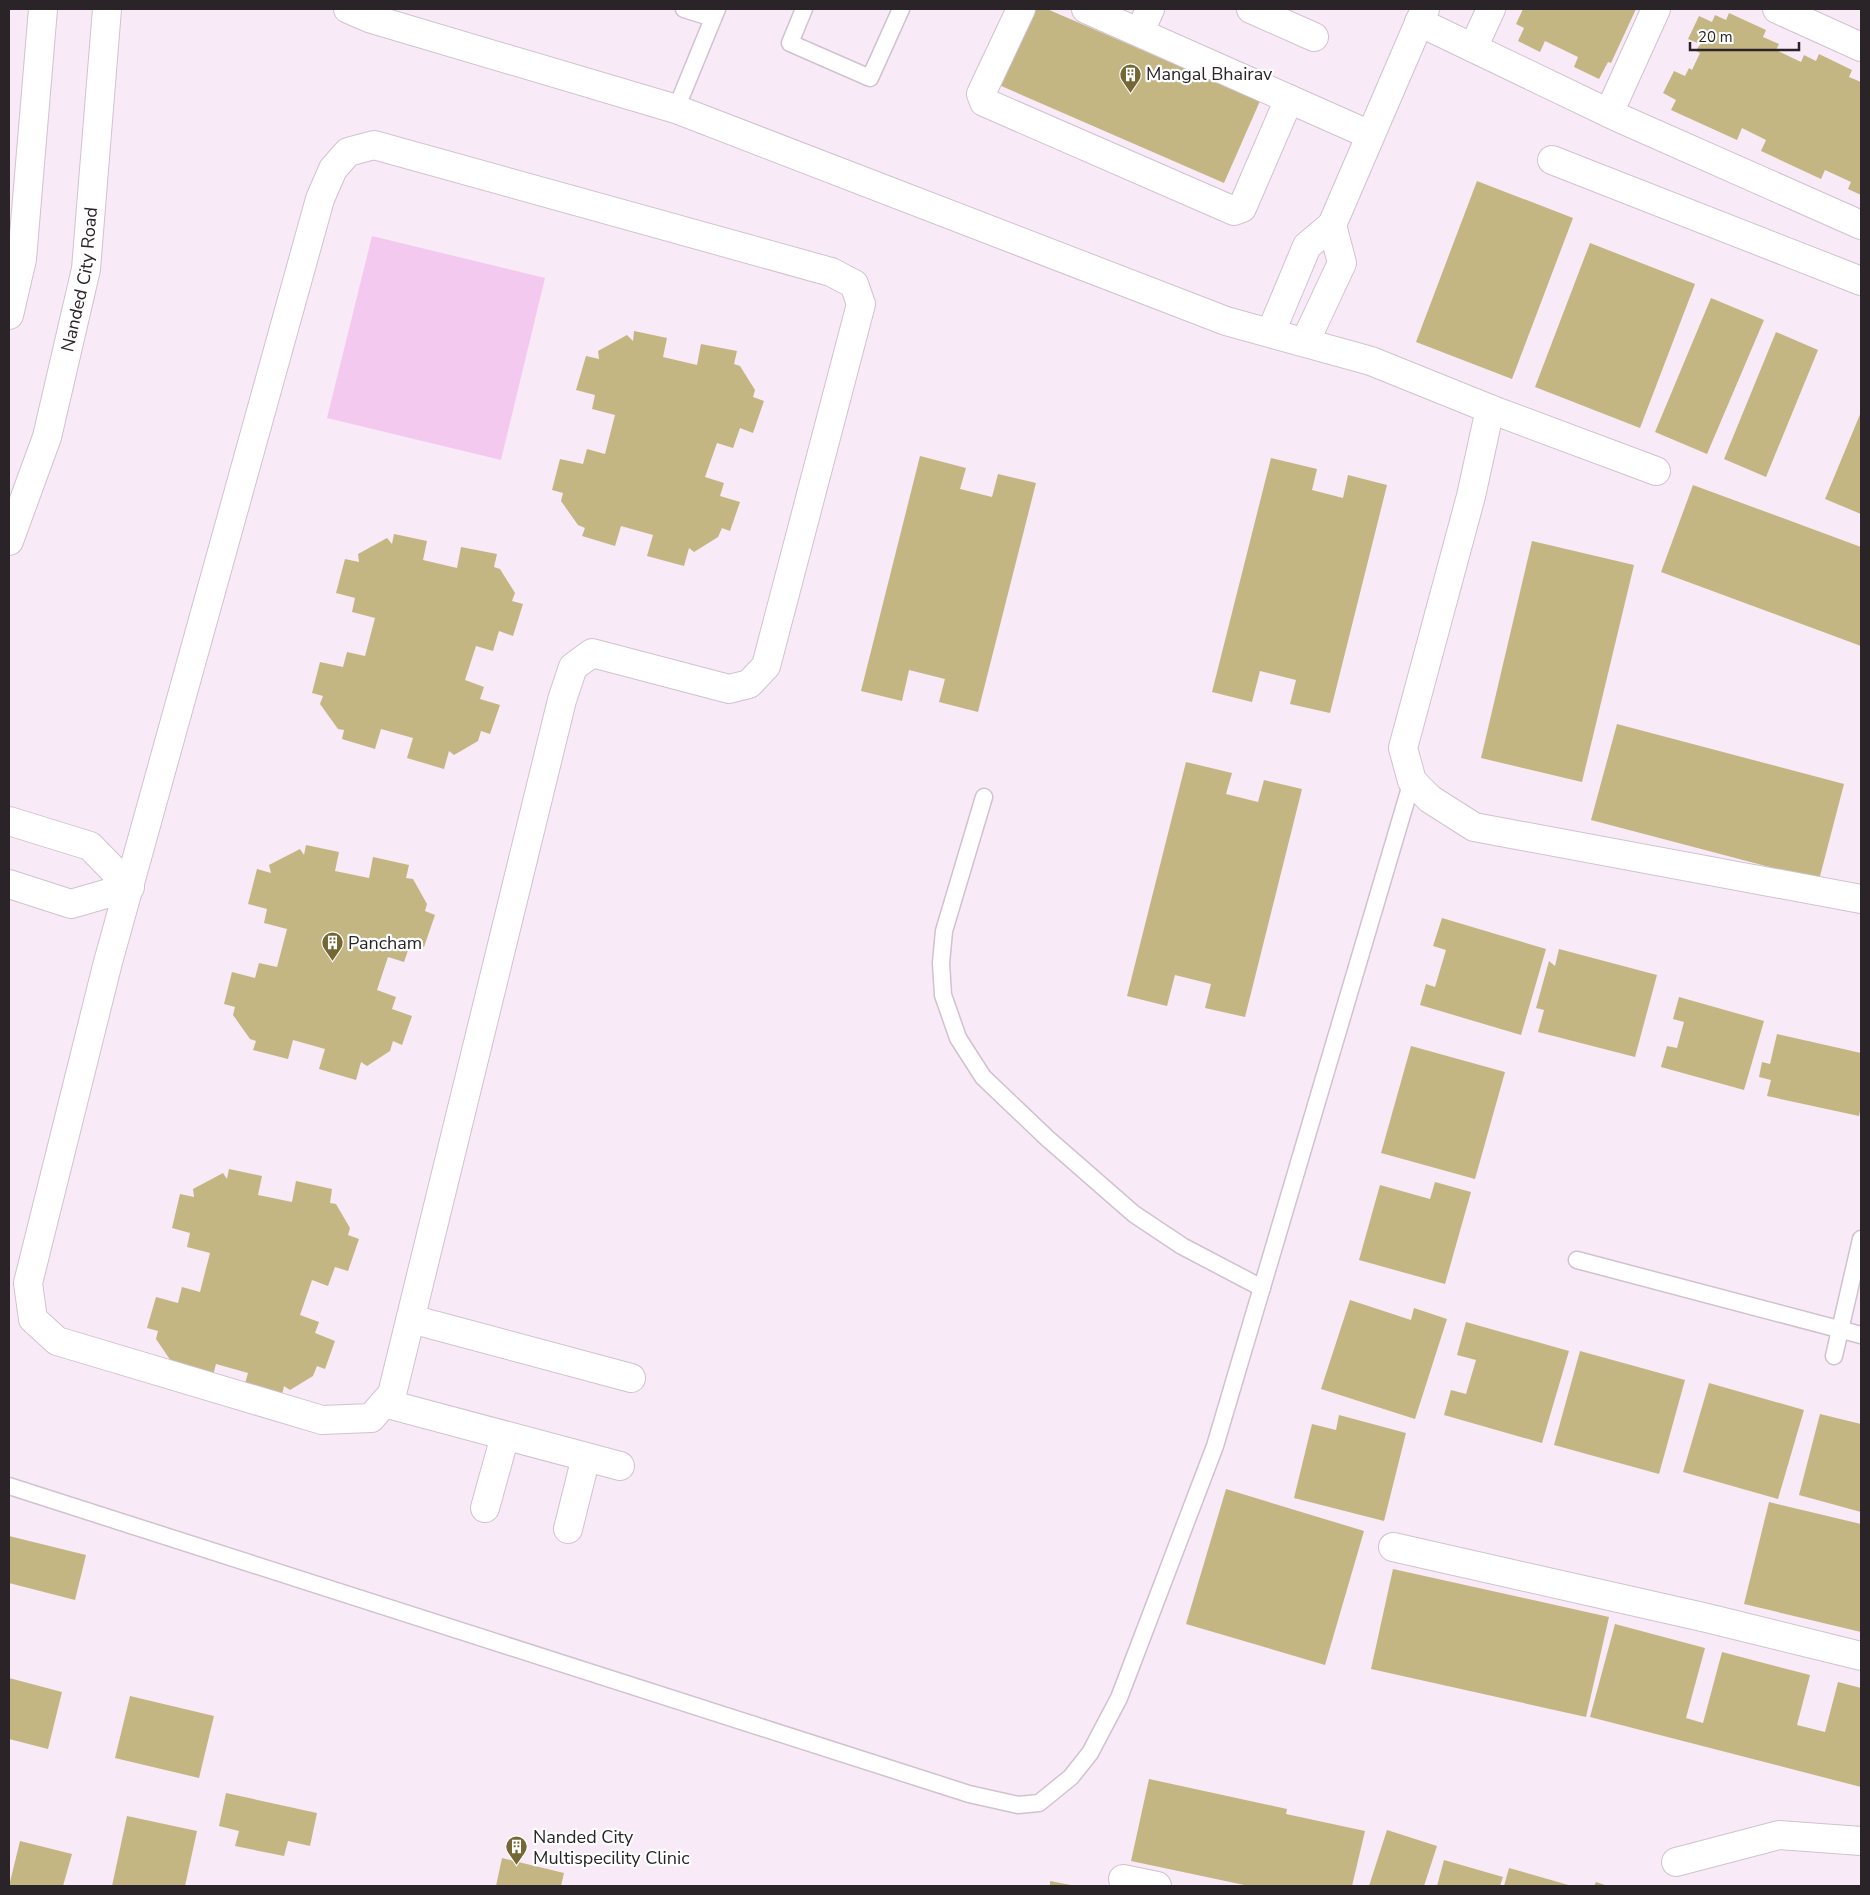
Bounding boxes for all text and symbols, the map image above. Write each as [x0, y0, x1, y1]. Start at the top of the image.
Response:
scale bar [1690, 20, 1799, 52]
text: 20 m [1698, 27, 1733, 47]
building icon: Mangal Bhairav [1118, 62, 1142, 93]
place label: Mangal Bhairav [1146, 62, 1273, 86]
street label: Nanded City Road [55, 206, 103, 354]
building icon: Pancham [320, 931, 344, 962]
place label: Pancham [348, 931, 422, 955]
place label: Nanded City Multispecility Clinic [533, 1825, 690, 1870]
building icon: Nanded City Multispecility Clinic [505, 1835, 529, 1866]

